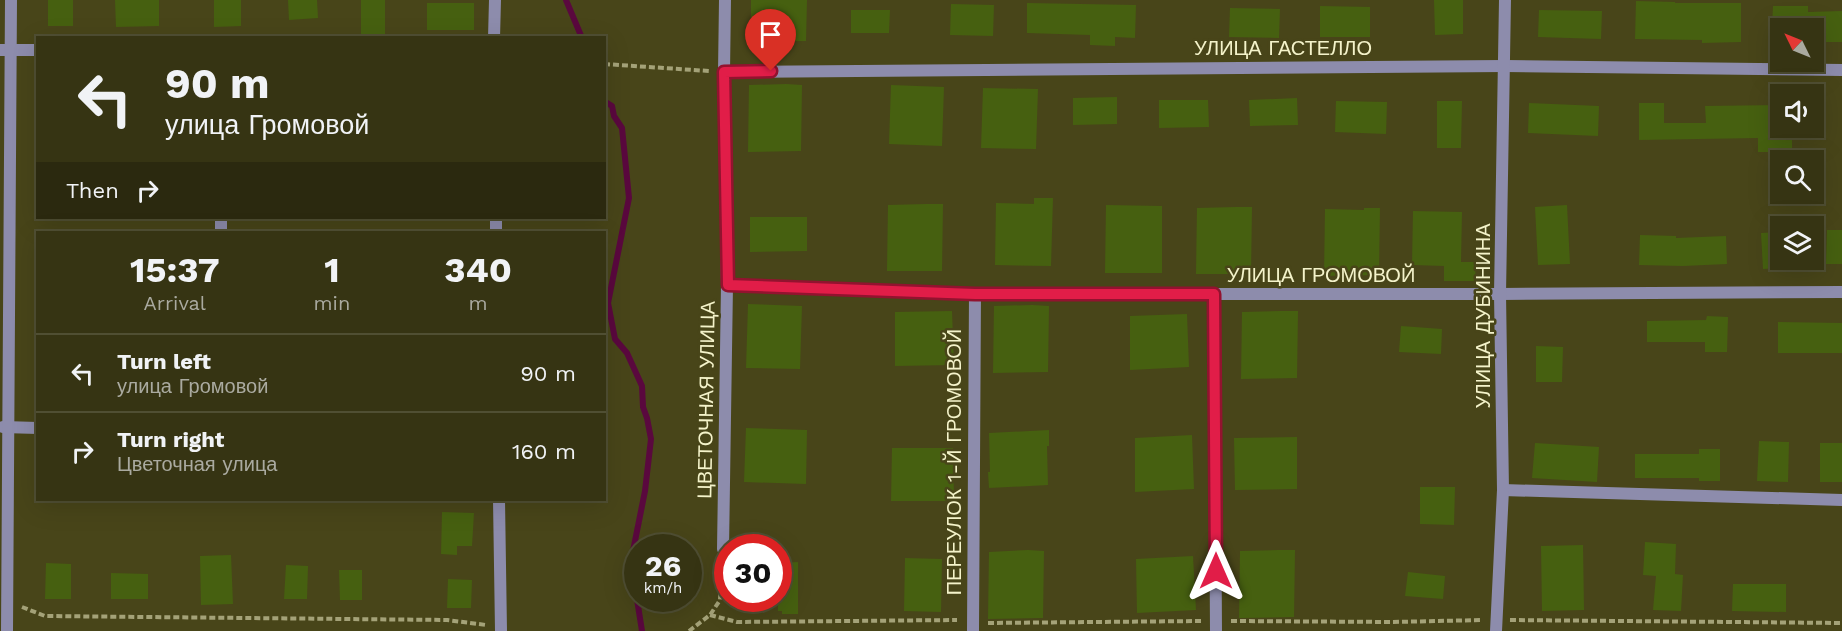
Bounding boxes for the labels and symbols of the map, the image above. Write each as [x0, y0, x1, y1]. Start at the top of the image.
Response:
pin [745, 9, 796, 71]
north arrow [1770, 18, 1824, 72]
street label: УЛИЦА ГАСТЕЛЛО [1194, 36, 1372, 60]
street label: УЛИЦА ДУБИНИНА [1471, 223, 1495, 409]
street label: УЛИЦА ГРОМОВОЙ [1227, 263, 1415, 287]
street label: ЦВЕТОЧНАЯ УЛИЦА [692, 300, 720, 499]
street label: ПЕРЕУЛОК 1-Й ГРОМОВОЙ [942, 329, 966, 595]
speed limit sign: 30 [714, 534, 792, 612]
position arrow [1184, 539, 1248, 603]

